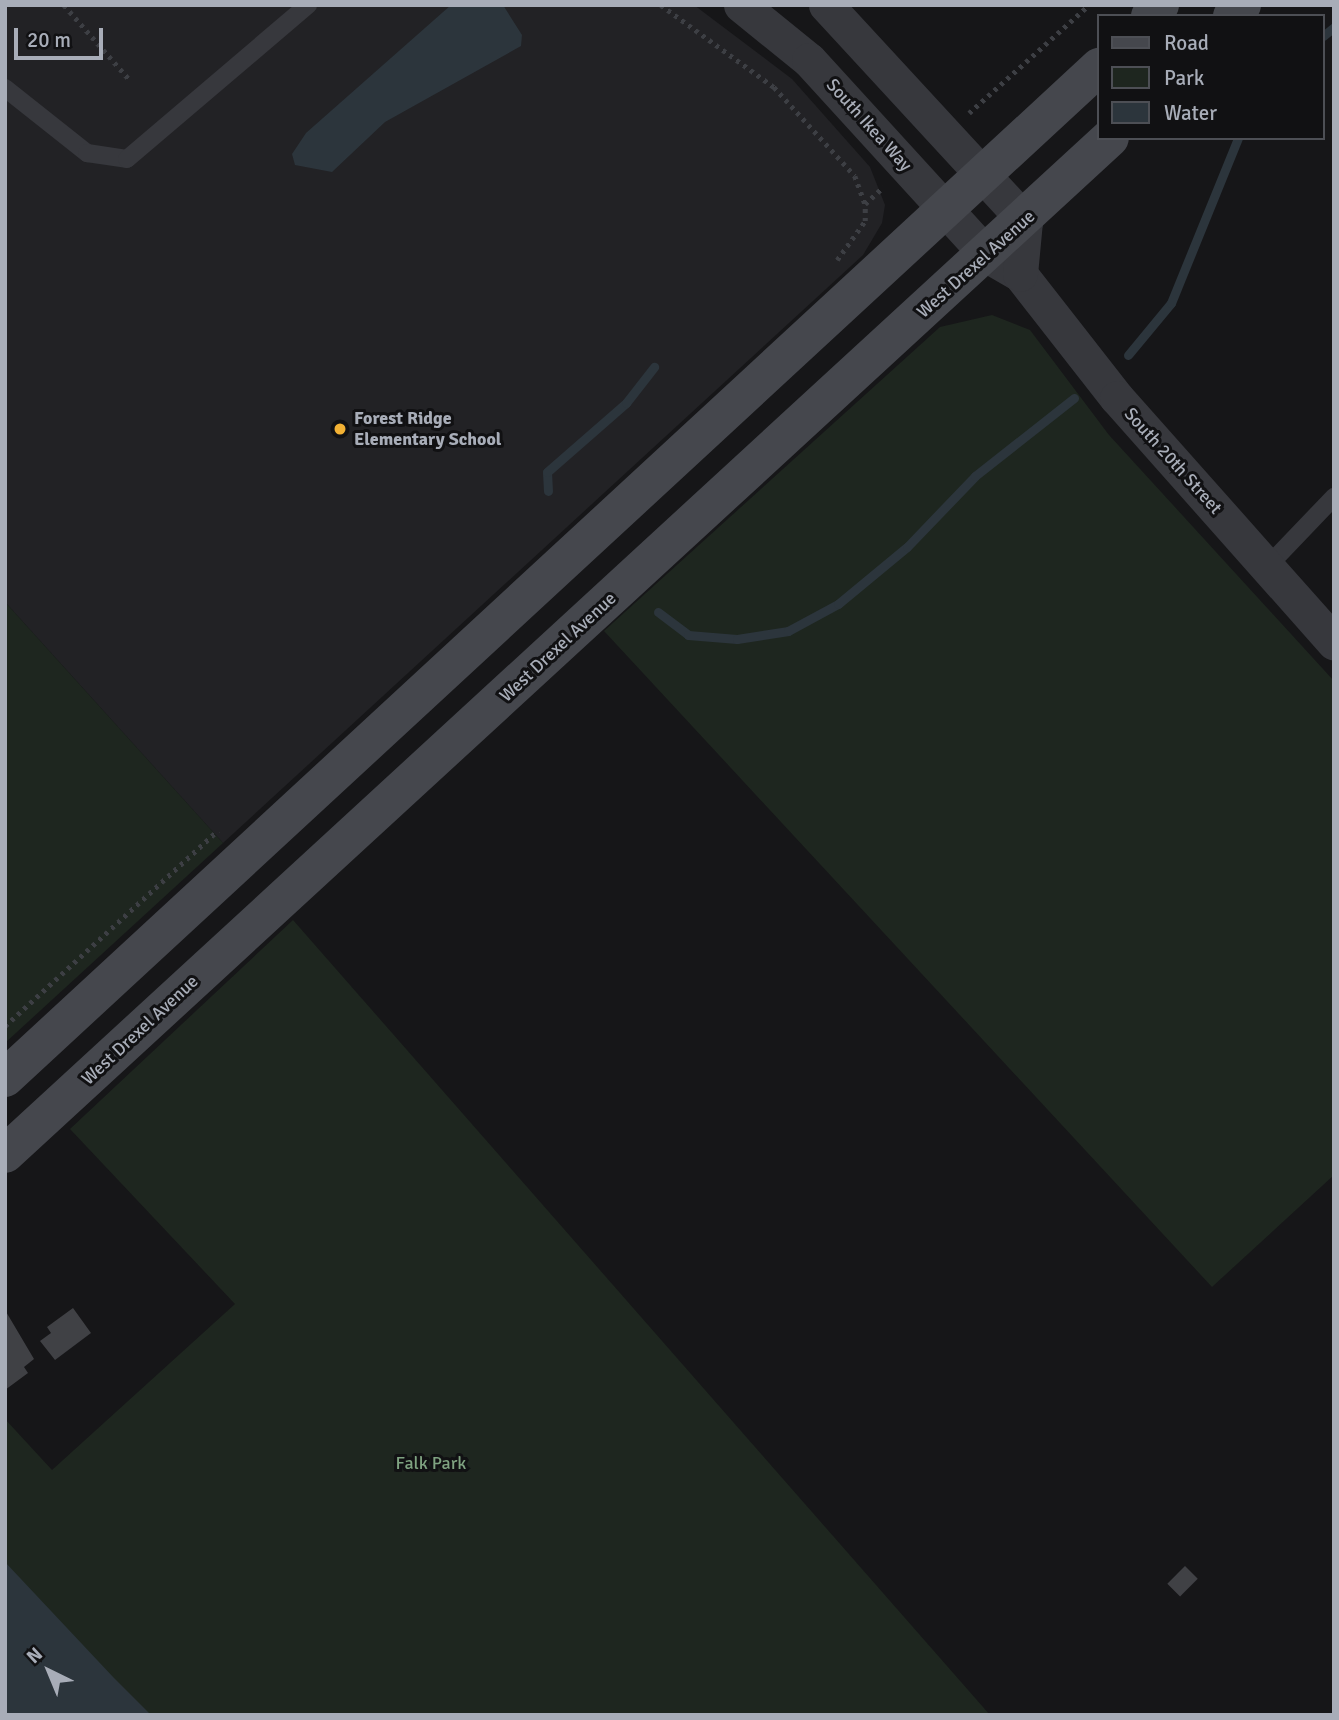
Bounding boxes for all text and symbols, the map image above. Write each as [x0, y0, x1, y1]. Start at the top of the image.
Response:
scale bar [18, 14, 107, 58]
legend [1098, 14, 1325, 140]
text: 20 m [27, 27, 71, 53]
text: Road [1164, 30, 1209, 56]
text: Park [1164, 65, 1204, 91]
street label: South Ikea Way [822, 74, 916, 176]
text: Water [1164, 100, 1217, 126]
street label: West Drexel Avenue [913, 205, 1039, 323]
street label: South 20th Street [1120, 403, 1226, 519]
place label: Forest Ridge Elementary School [354, 408, 501, 450]
marker: Forest Ridge Elementary School [332, 421, 348, 437]
street label: West Drexel Avenue [495, 588, 621, 706]
street label: West Drexel Avenue [77, 971, 203, 1089]
park label: Falk Park [396, 1452, 466, 1474]
north arrow [14, 1636, 84, 1706]
text: N [22, 1642, 48, 1669]

